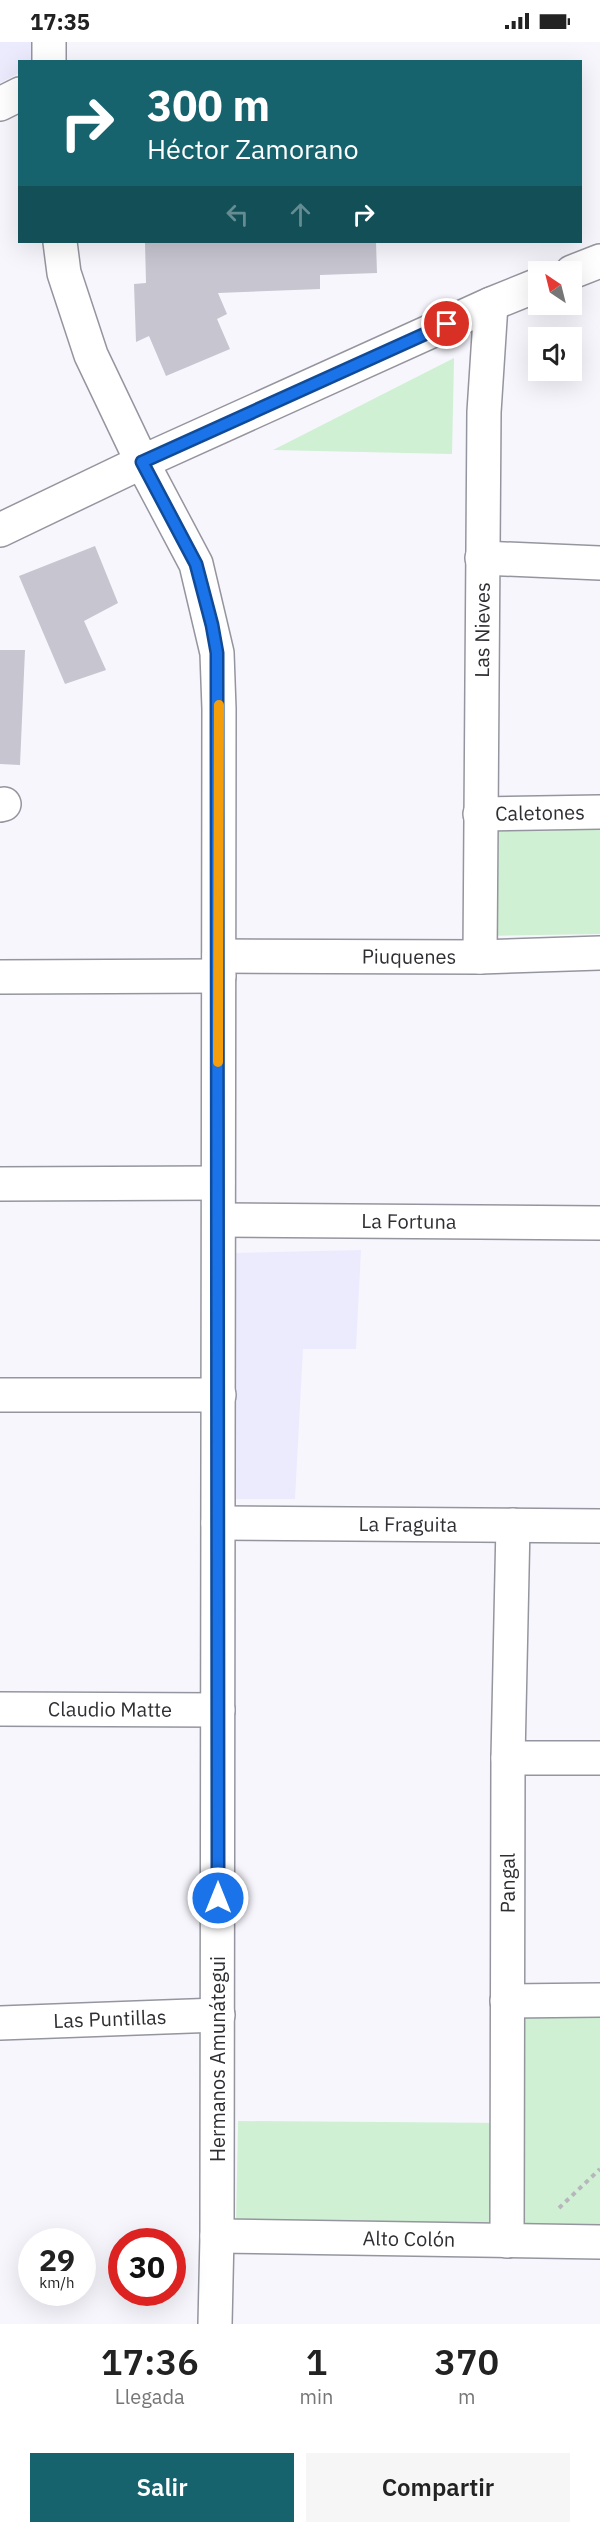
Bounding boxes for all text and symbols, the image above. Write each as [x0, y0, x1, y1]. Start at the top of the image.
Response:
text: 17:35 [30, 7, 90, 36]
text: 300 m [147, 78, 270, 133]
icon: right [48, 84, 126, 162]
text: Héctor Zamorano [147, 131, 359, 166]
icon: left [221, 198, 254, 231]
icon: ahead [284, 198, 317, 231]
icon: right [347, 198, 380, 231]
north arrow [528, 261, 582, 315]
map controls [528, 261, 582, 381]
pin [421, 298, 472, 349]
icon: arrive [430, 307, 463, 340]
button: sound [528, 327, 582, 381]
street label: Las Nieves [468, 582, 496, 678]
street label: Caletones [495, 798, 585, 827]
street label: Piuquenes [362, 943, 456, 970]
street label: La Fortuna [361, 1207, 457, 1235]
street label: La Fraguita [359, 1510, 458, 1538]
street label: Claudio Matte [48, 1695, 172, 1723]
street label: Pangal [494, 1853, 521, 1913]
position arrow [186, 1866, 250, 1930]
street label: Hermanos Amunátegui [204, 1956, 231, 2162]
street label: Las Puntillas [53, 2003, 167, 2034]
street label: Alto Colón [362, 2224, 456, 2253]
speed limit sign: 30 [108, 2228, 186, 2306]
text: 29 [39, 2240, 75, 2279]
text: km/h [39, 2273, 75, 2292]
text: 17:36 [101, 2338, 199, 2385]
text: 1 [306, 2338, 327, 2385]
text: 370 [434, 2338, 499, 2385]
text: Llegada [115, 2383, 185, 2410]
text: min [300, 2383, 333, 2410]
text: m [458, 2383, 475, 2410]
button: Salir [30, 2453, 294, 2522]
button: Compartir [306, 2453, 570, 2522]

